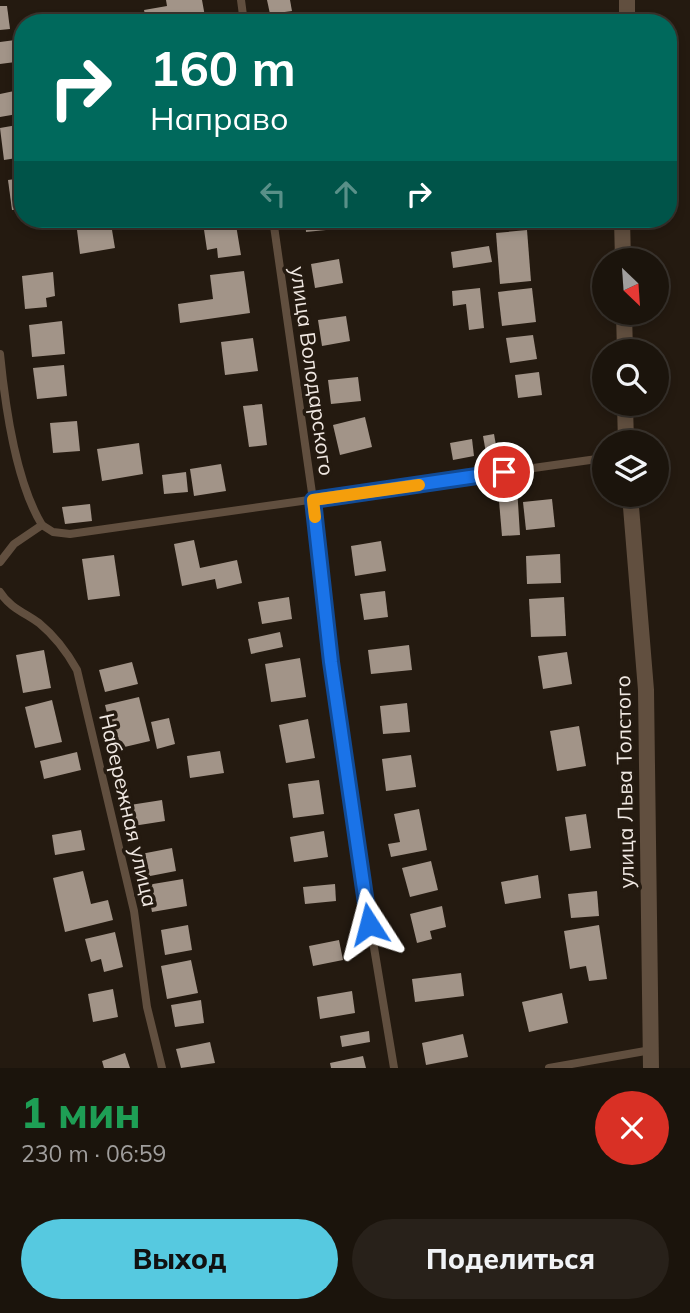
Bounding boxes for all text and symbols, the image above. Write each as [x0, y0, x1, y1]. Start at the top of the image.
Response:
text: 160 m [150, 37, 296, 98]
icon: right [35, 42, 126, 133]
text: Направо [150, 98, 289, 138]
icon: left [254, 175, 292, 213]
icon: ahead [327, 175, 365, 213]
icon: right [400, 175, 438, 213]
north arrow [592, 248, 668, 326]
map controls [592, 248, 669, 507]
street label: улица Володарского [285, 264, 341, 477]
button: search [592, 339, 669, 416]
button: layers [592, 430, 669, 507]
pin [474, 442, 534, 502]
icon: arrive [485, 453, 523, 491]
street label: улица Льва Толстого [609, 675, 639, 889]
street label: Набережная улица [94, 711, 164, 909]
position arrow [332, 887, 406, 961]
text: 1 мин [21, 1086, 141, 1139]
button: close [595, 1091, 669, 1165]
text: 230 m · 06:59 [21, 1139, 166, 1168]
button: Выход [21, 1219, 338, 1299]
button: Поделиться [352, 1219, 669, 1299]

